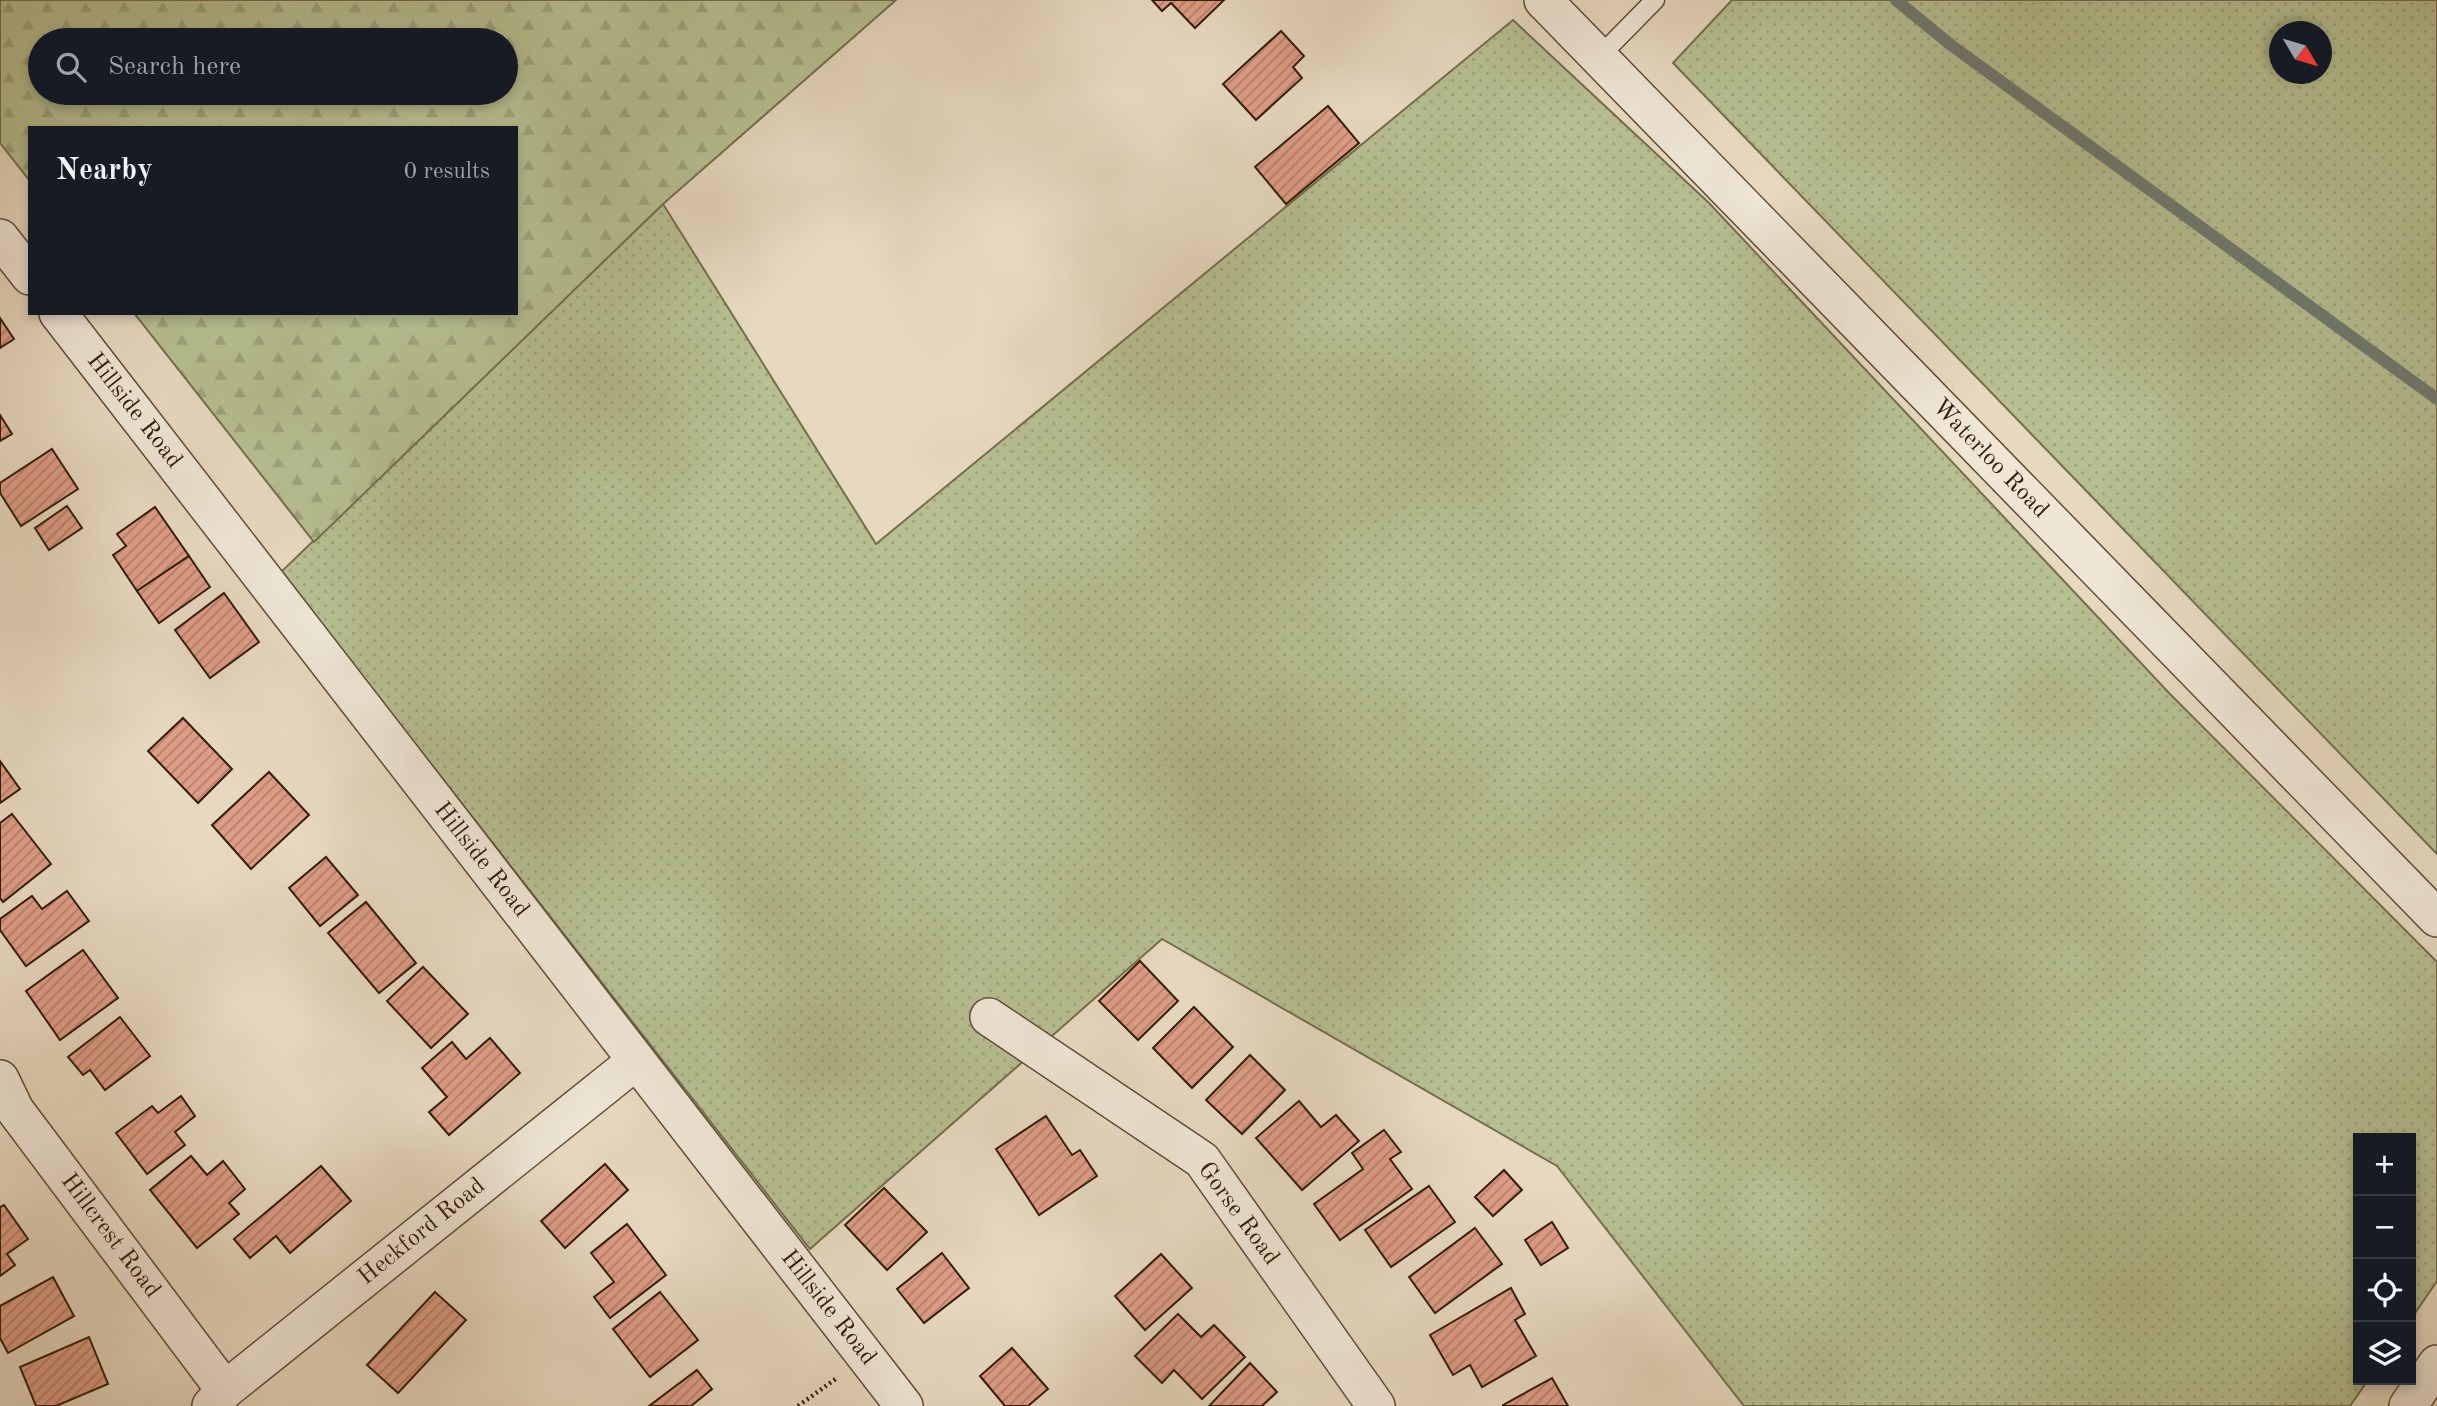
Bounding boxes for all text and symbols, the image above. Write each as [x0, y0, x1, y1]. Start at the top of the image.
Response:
north arrow [2269, 21, 2332, 84]
search box [28, 28, 518, 105]
icon: search [52, 48, 90, 86]
text: Search here [108, 54, 241, 80]
text: Nearby [56, 156, 153, 186]
text: 0 results [404, 160, 490, 183]
street label: Hillside Road [82, 349, 186, 473]
street label: Waterloo Road [1927, 395, 2053, 523]
street label: Hillside Road [429, 798, 533, 922]
map controls [2353, 1133, 2416, 1385]
button: + [2353, 1133, 2416, 1196]
street label: Gorse Road [1193, 1158, 1283, 1270]
street label: Hillcrest Road [56, 1169, 164, 1303]
street label: Heckford Road [354, 1174, 490, 1290]
button: − [2353, 1196, 2416, 1259]
street label: Hillside Road [776, 1246, 880, 1370]
button: locate [2353, 1259, 2416, 1322]
button: layers [2353, 1322, 2416, 1385]

